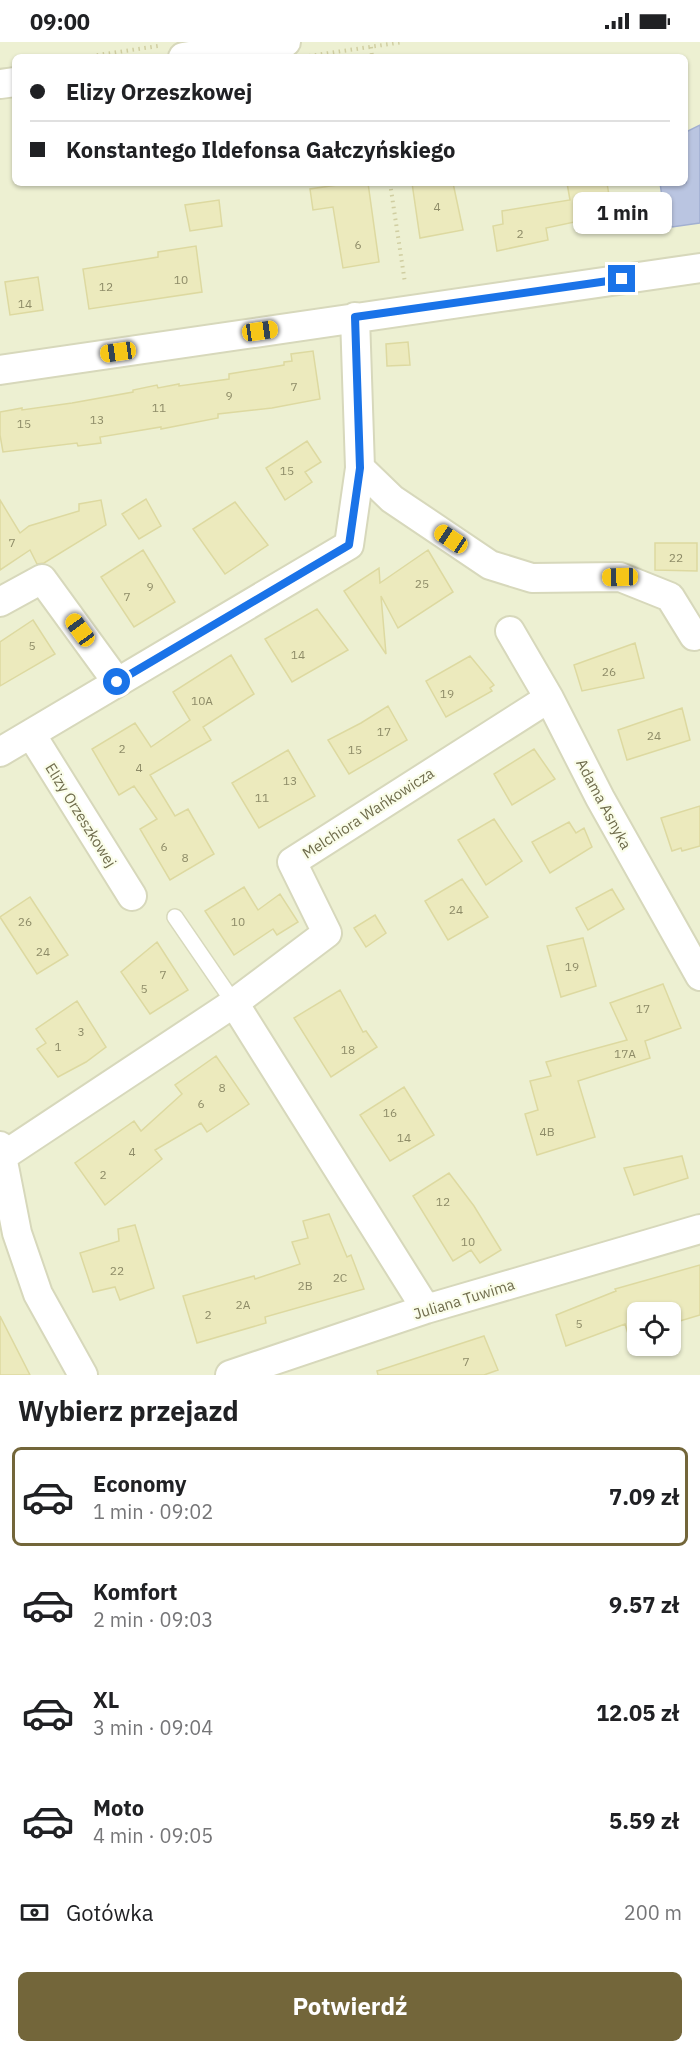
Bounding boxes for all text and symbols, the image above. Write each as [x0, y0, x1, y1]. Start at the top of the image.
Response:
text: 09:00 [30, 7, 90, 36]
text: Elizy Orzeszkowej [66, 77, 252, 106]
text: Konstantego Ildefonsa Gałczyńskiego [66, 135, 455, 164]
callout: 1 min [572, 192, 672, 234]
house number: 4 [433, 199, 441, 214]
text: 1 min [596, 199, 649, 226]
house number: 2 [516, 226, 524, 241]
house number: 6 [354, 237, 362, 252]
route end [608, 265, 635, 292]
house number: 10 [174, 272, 188, 287]
house number: 12 [99, 279, 113, 294]
house number: 14 [18, 296, 32, 311]
car [241, 320, 279, 342]
car [99, 341, 137, 363]
house number: 7 [290, 379, 298, 394]
house number: 9 [225, 388, 233, 403]
house number: 11 [152, 400, 166, 415]
house number: 13 [90, 412, 104, 427]
house number: 15 [17, 416, 31, 431]
house number: 15 [280, 463, 294, 478]
car [431, 521, 471, 557]
house number: 7 [8, 535, 16, 550]
house number: 22 [669, 550, 683, 565]
car [602, 568, 638, 586]
house number: 25 [415, 576, 429, 591]
house number: 9 [146, 579, 154, 594]
house number: 7 [123, 589, 131, 604]
car [62, 610, 98, 650]
house number: 5 [28, 638, 36, 653]
house number: 14 [291, 647, 305, 662]
house number: 26 [602, 664, 616, 679]
route start [103, 668, 130, 695]
house number: 19 [440, 686, 454, 701]
house number: 10A [191, 693, 213, 708]
house number: 17 [377, 724, 391, 739]
house number: 24 [647, 728, 661, 743]
house number: 2 [118, 741, 126, 756]
house number: 15 [348, 742, 362, 757]
street label: Adama Asnyka [572, 756, 636, 852]
street label: Elizy Orzeszkowej [41, 759, 121, 871]
house number: 4 [135, 760, 143, 775]
street label: Melchiora Wańkowicza [299, 763, 437, 863]
house number: 13 [283, 773, 297, 788]
house number: 11 [255, 790, 269, 805]
house number: 6 [160, 839, 168, 854]
house number: 8 [181, 850, 189, 865]
house number: 24 [449, 902, 463, 917]
house number: 26 [18, 914, 32, 929]
house number: 10 [231, 914, 245, 929]
house number: 24 [36, 944, 50, 959]
house number: 19 [565, 959, 579, 974]
house number: 7 [159, 967, 167, 982]
house number: 5 [140, 981, 148, 996]
house number: 17 [636, 1001, 650, 1016]
house number: 3 [77, 1024, 85, 1039]
house number: 1 [54, 1039, 62, 1054]
house number: 18 [341, 1042, 355, 1057]
house number: 17A [614, 1046, 636, 1061]
house number: 8 [218, 1080, 226, 1095]
house number: 6 [197, 1096, 205, 1111]
house number: 16 [383, 1105, 397, 1120]
house number: 4B [539, 1124, 555, 1139]
house number: 14 [397, 1130, 411, 1145]
house number: 4 [128, 1144, 136, 1159]
house number: 2 [99, 1167, 107, 1182]
house number: 12 [436, 1194, 450, 1209]
house number: 10 [461, 1234, 475, 1249]
house number: 22 [110, 1263, 124, 1278]
house number: 2C [333, 1270, 348, 1285]
street label: Juliana Tuwima [411, 1275, 517, 1323]
house number: 2B [297, 1278, 313, 1293]
house number: 2A [236, 1297, 251, 1312]
map controls [627, 1302, 681, 1356]
button: locate [627, 1302, 681, 1356]
house number: 2 [204, 1307, 212, 1322]
house number: 5 [575, 1316, 583, 1331]
house number: 7 [462, 1354, 470, 1369]
text: Wybierz przejazd [18, 1393, 239, 1428]
text: Economy [93, 1469, 187, 1498]
icon: car [21, 1470, 75, 1524]
text: 7.09 zł [609, 1482, 679, 1511]
text: 1 min · 09:02 [93, 1498, 213, 1525]
text: Komfort [93, 1577, 178, 1606]
icon: car [21, 1578, 75, 1632]
text: 9.57 zł [609, 1590, 679, 1619]
text: 2 min · 09:03 [93, 1606, 213, 1633]
text: XL [93, 1685, 119, 1714]
icon: car [21, 1686, 75, 1740]
text: 12.05 zł [596, 1698, 679, 1727]
text: 3 min · 09:04 [93, 1714, 213, 1741]
text: Moto [93, 1793, 144, 1822]
icon: car [21, 1794, 75, 1848]
text: 5.59 zł [609, 1806, 679, 1835]
text: 4 min · 09:05 [93, 1822, 213, 1849]
icon: cash [18, 1896, 51, 1929]
text: Gotówka [66, 1898, 154, 1927]
text: 200 m [624, 1899, 682, 1926]
button: Potwierdź [18, 1972, 682, 2041]

